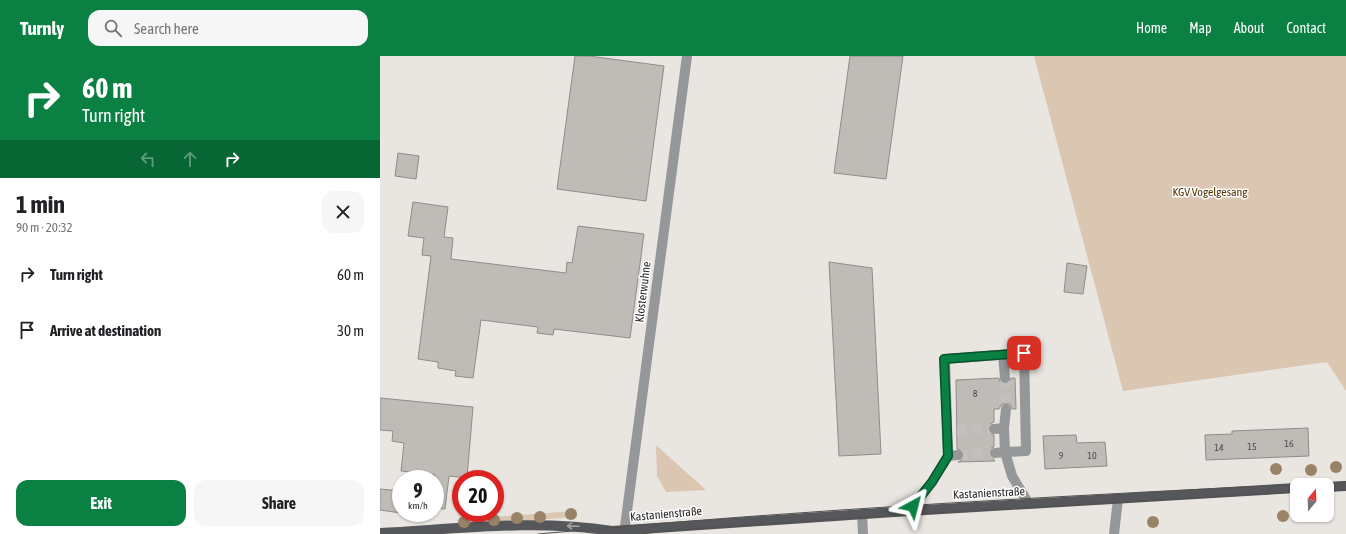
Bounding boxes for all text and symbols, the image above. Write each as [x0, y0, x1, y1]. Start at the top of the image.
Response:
search box [88, 10, 368, 46]
text: Turnly [20, 17, 64, 39]
icon: search [102, 17, 124, 39]
text: Search here [134, 20, 199, 37]
text: Home [1136, 20, 1167, 36]
text: Map [1189, 20, 1212, 36]
text: About [1234, 20, 1265, 36]
text: Contact [1287, 20, 1326, 36]
icon: right [16, 72, 68, 124]
text: 60 m [82, 72, 132, 104]
text: Turn right [82, 105, 145, 126]
icon: left [137, 148, 159, 170]
icon: ahead [179, 148, 201, 170]
icon: right [221, 148, 243, 170]
park label: KGV Vogelgesang [1172, 185, 1248, 199]
text: 1 min [16, 191, 65, 218]
button: close [322, 191, 364, 233]
text: 90 m · 20:32 [16, 220, 73, 235]
street label: Klosterwuhne [632, 261, 654, 323]
icon: right [16, 263, 38, 285]
text: Turn right [50, 266, 103, 283]
text: 60 m [337, 266, 364, 283]
icon: arrive [16, 319, 38, 341]
text: Arrive at destination [50, 322, 161, 339]
text: 30 m [337, 322, 364, 339]
pin [1007, 336, 1041, 370]
icon: arrive [1013, 342, 1035, 364]
house number: 8 [973, 388, 978, 399]
house number: 16 [1284, 438, 1294, 449]
house number: 15 [1247, 441, 1257, 452]
house number: 14 [1214, 442, 1224, 453]
house number: 9 [1059, 450, 1064, 461]
house number: 10 [1087, 450, 1097, 461]
speed limit sign: 20 [452, 470, 504, 522]
north arrow [1290, 478, 1334, 522]
map controls [1290, 478, 1334, 522]
text: 9 [413, 479, 423, 502]
button: Exit [16, 480, 186, 526]
button: Share [194, 480, 364, 526]
street label: Kastanienstraße [953, 484, 1025, 502]
position arrow [892, 485, 934, 527]
text: km/h [408, 500, 428, 511]
street label: Kastanienstraße [630, 504, 702, 524]
one-way arrow [567, 522, 580, 530]

